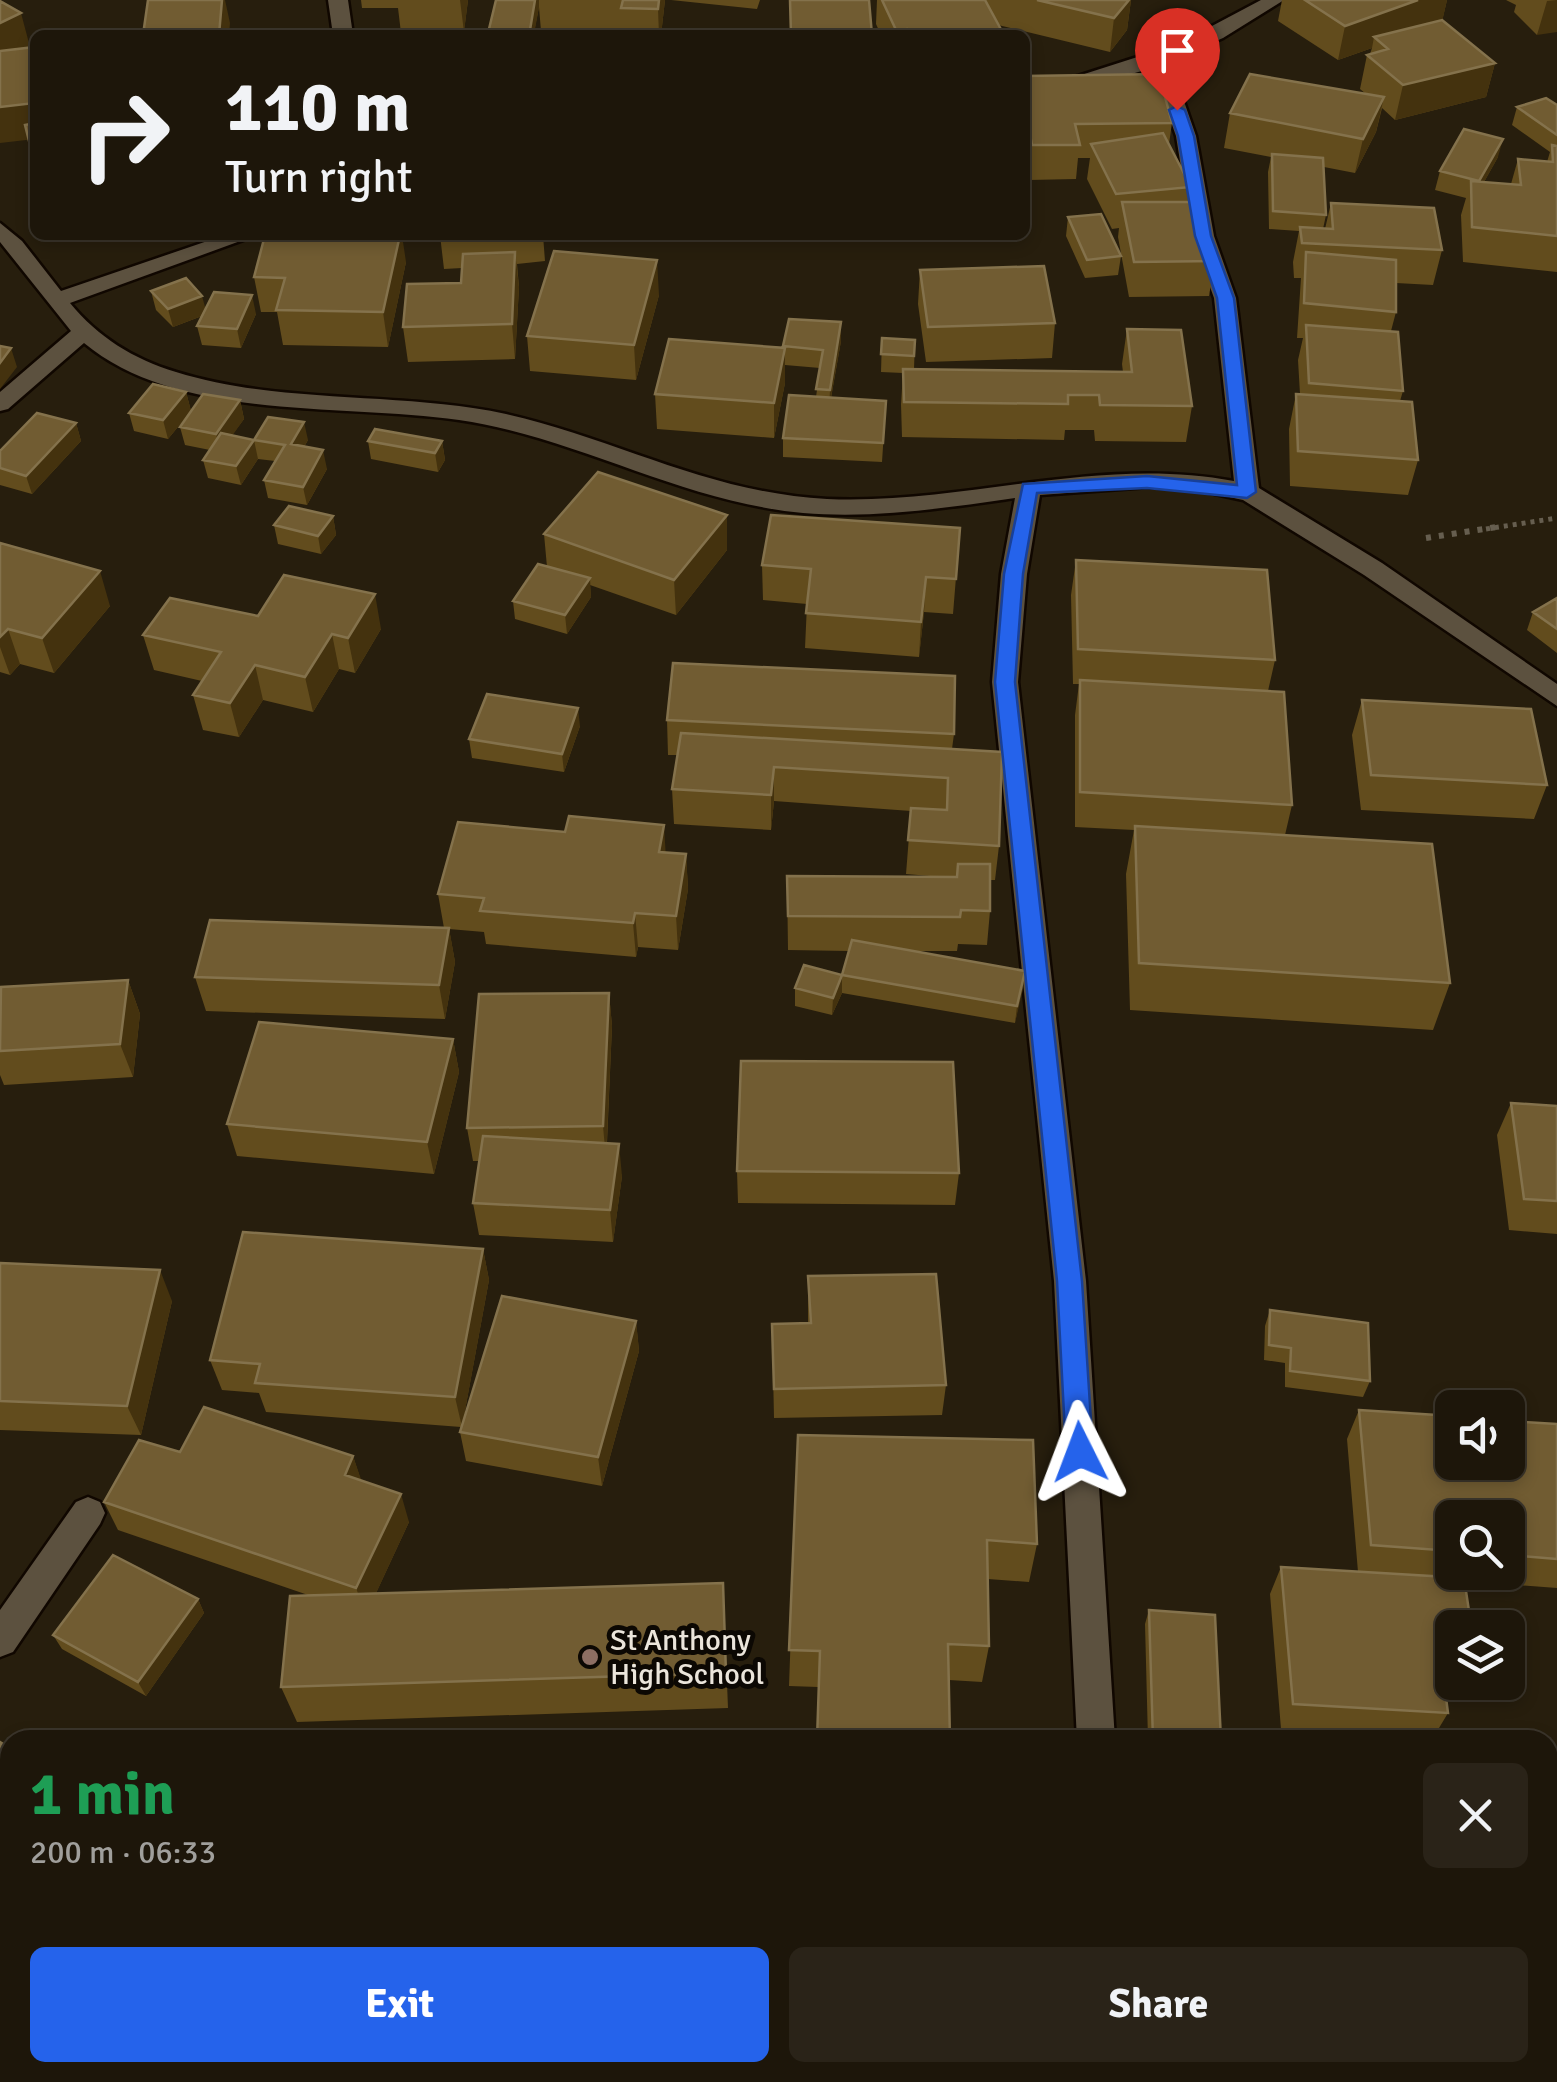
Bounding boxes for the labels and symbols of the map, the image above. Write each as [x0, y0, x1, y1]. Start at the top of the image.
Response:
pin [1135, 8, 1220, 111]
position arrow [1028, 1400, 1132, 1504]
place label: St Anthony High School [610, 1622, 764, 1693]
marker: St Anthony High School [579, 1646, 601, 1668]

